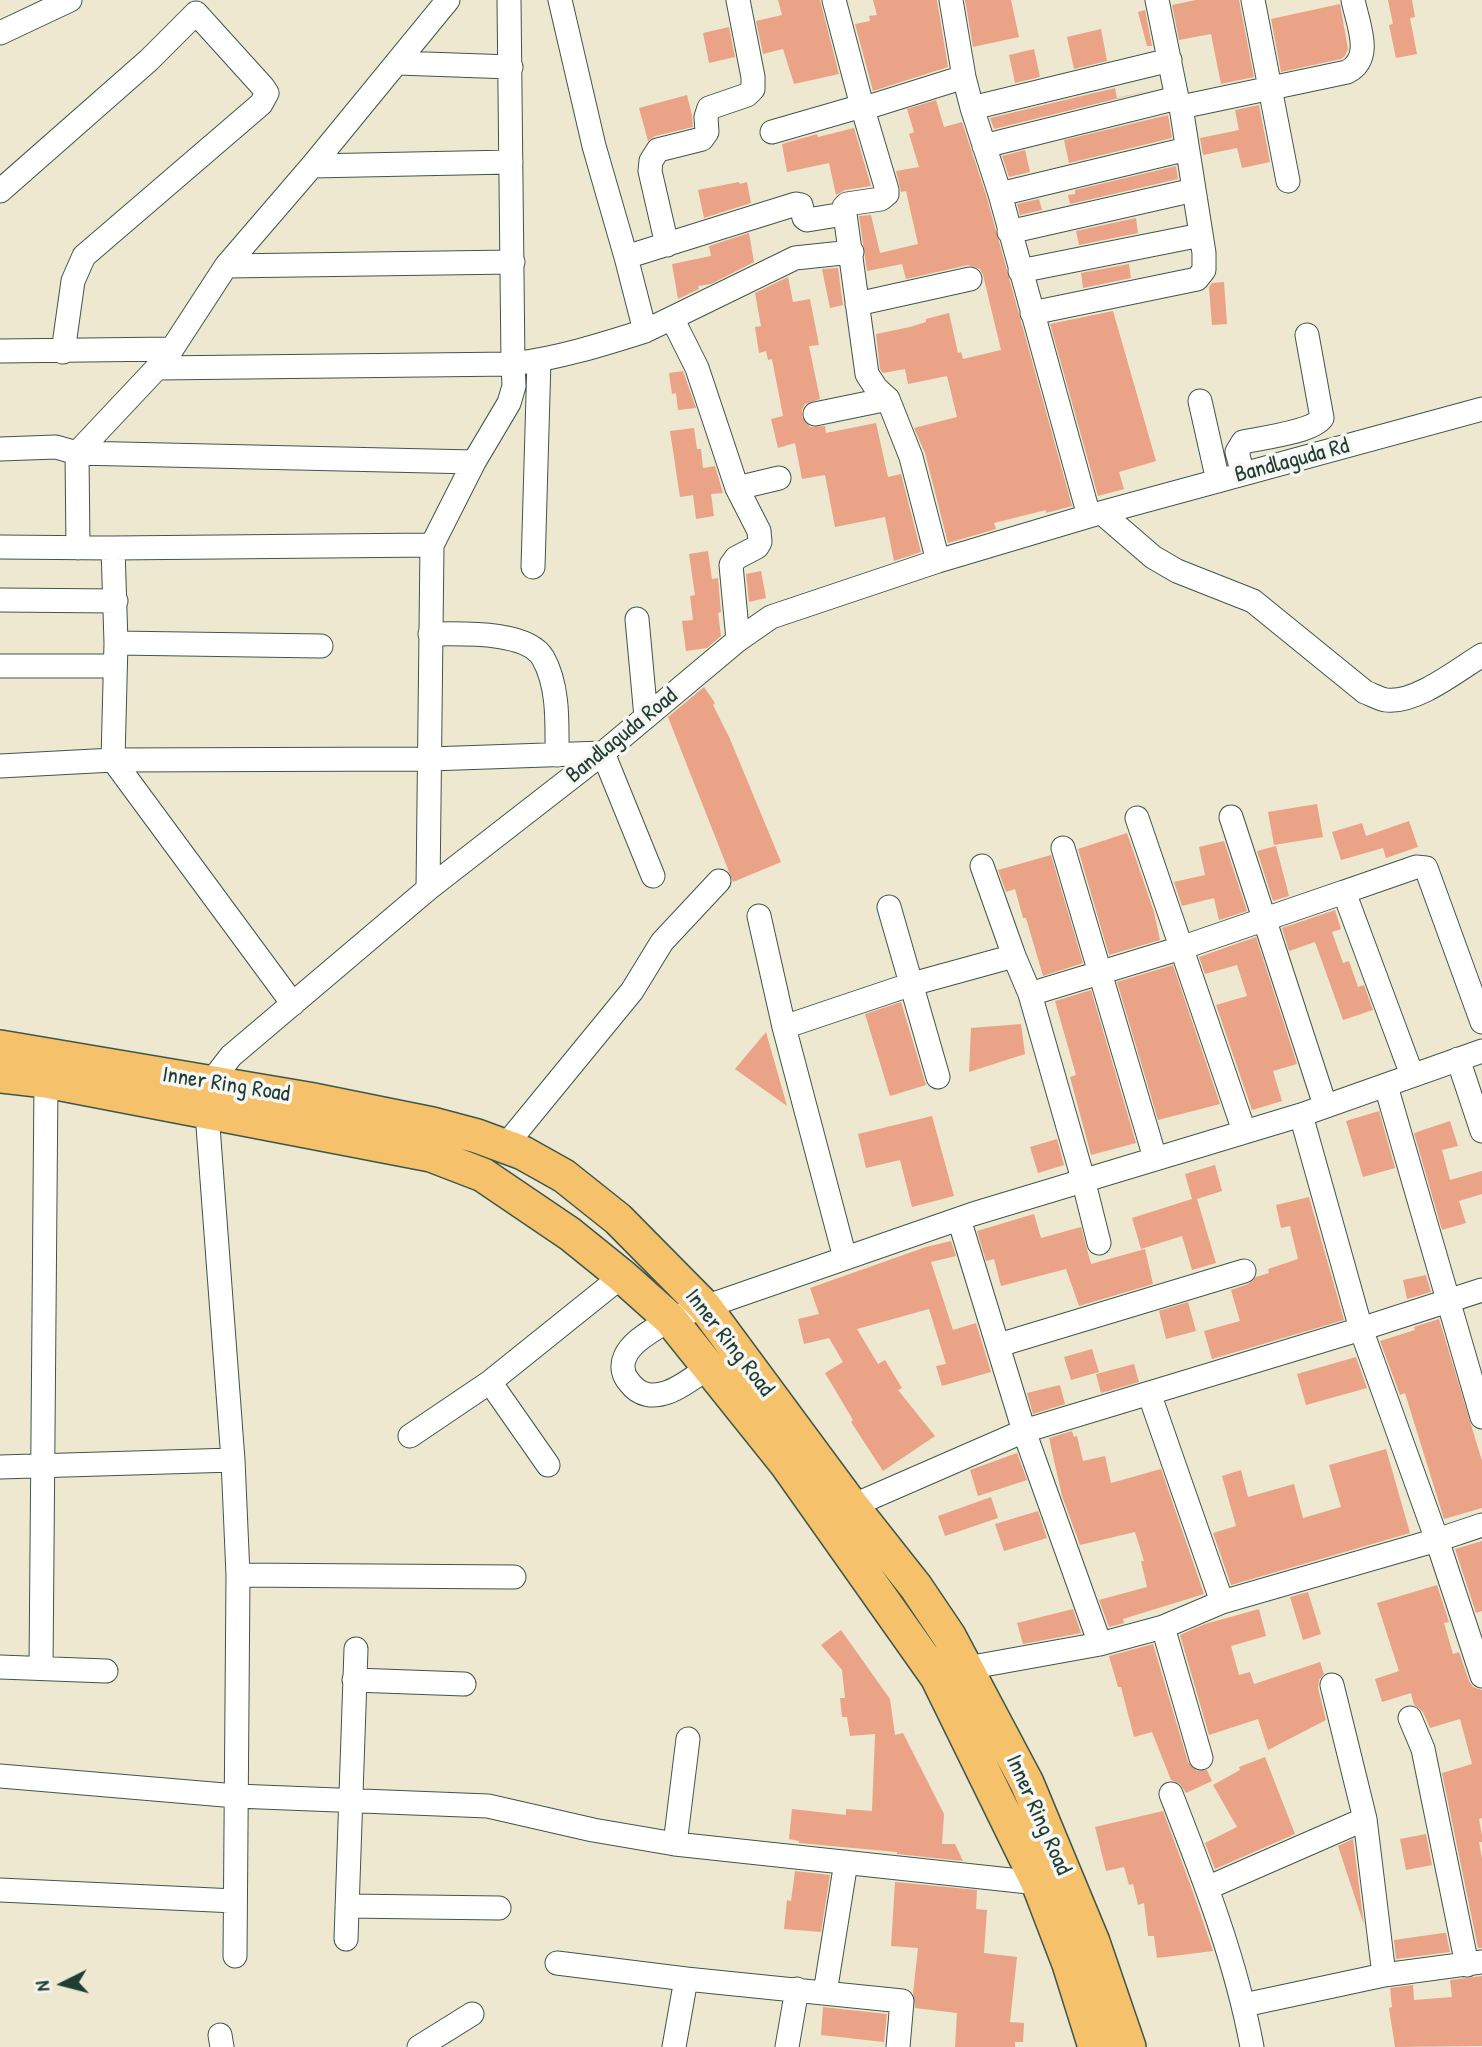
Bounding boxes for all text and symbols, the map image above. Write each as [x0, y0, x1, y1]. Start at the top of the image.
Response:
street label: Bandlaguda Rd [1232, 432, 1352, 490]
street label: Bandlaguda Road [561, 683, 683, 789]
street label: Inner Ring Road [160, 1061, 292, 1109]
street label: Inner Ring Road [679, 1284, 779, 1402]
street label: Inner Ring Road [999, 1751, 1077, 1879]
north arrow [28, 1949, 98, 2019]
text: N [29, 1980, 56, 1993]

